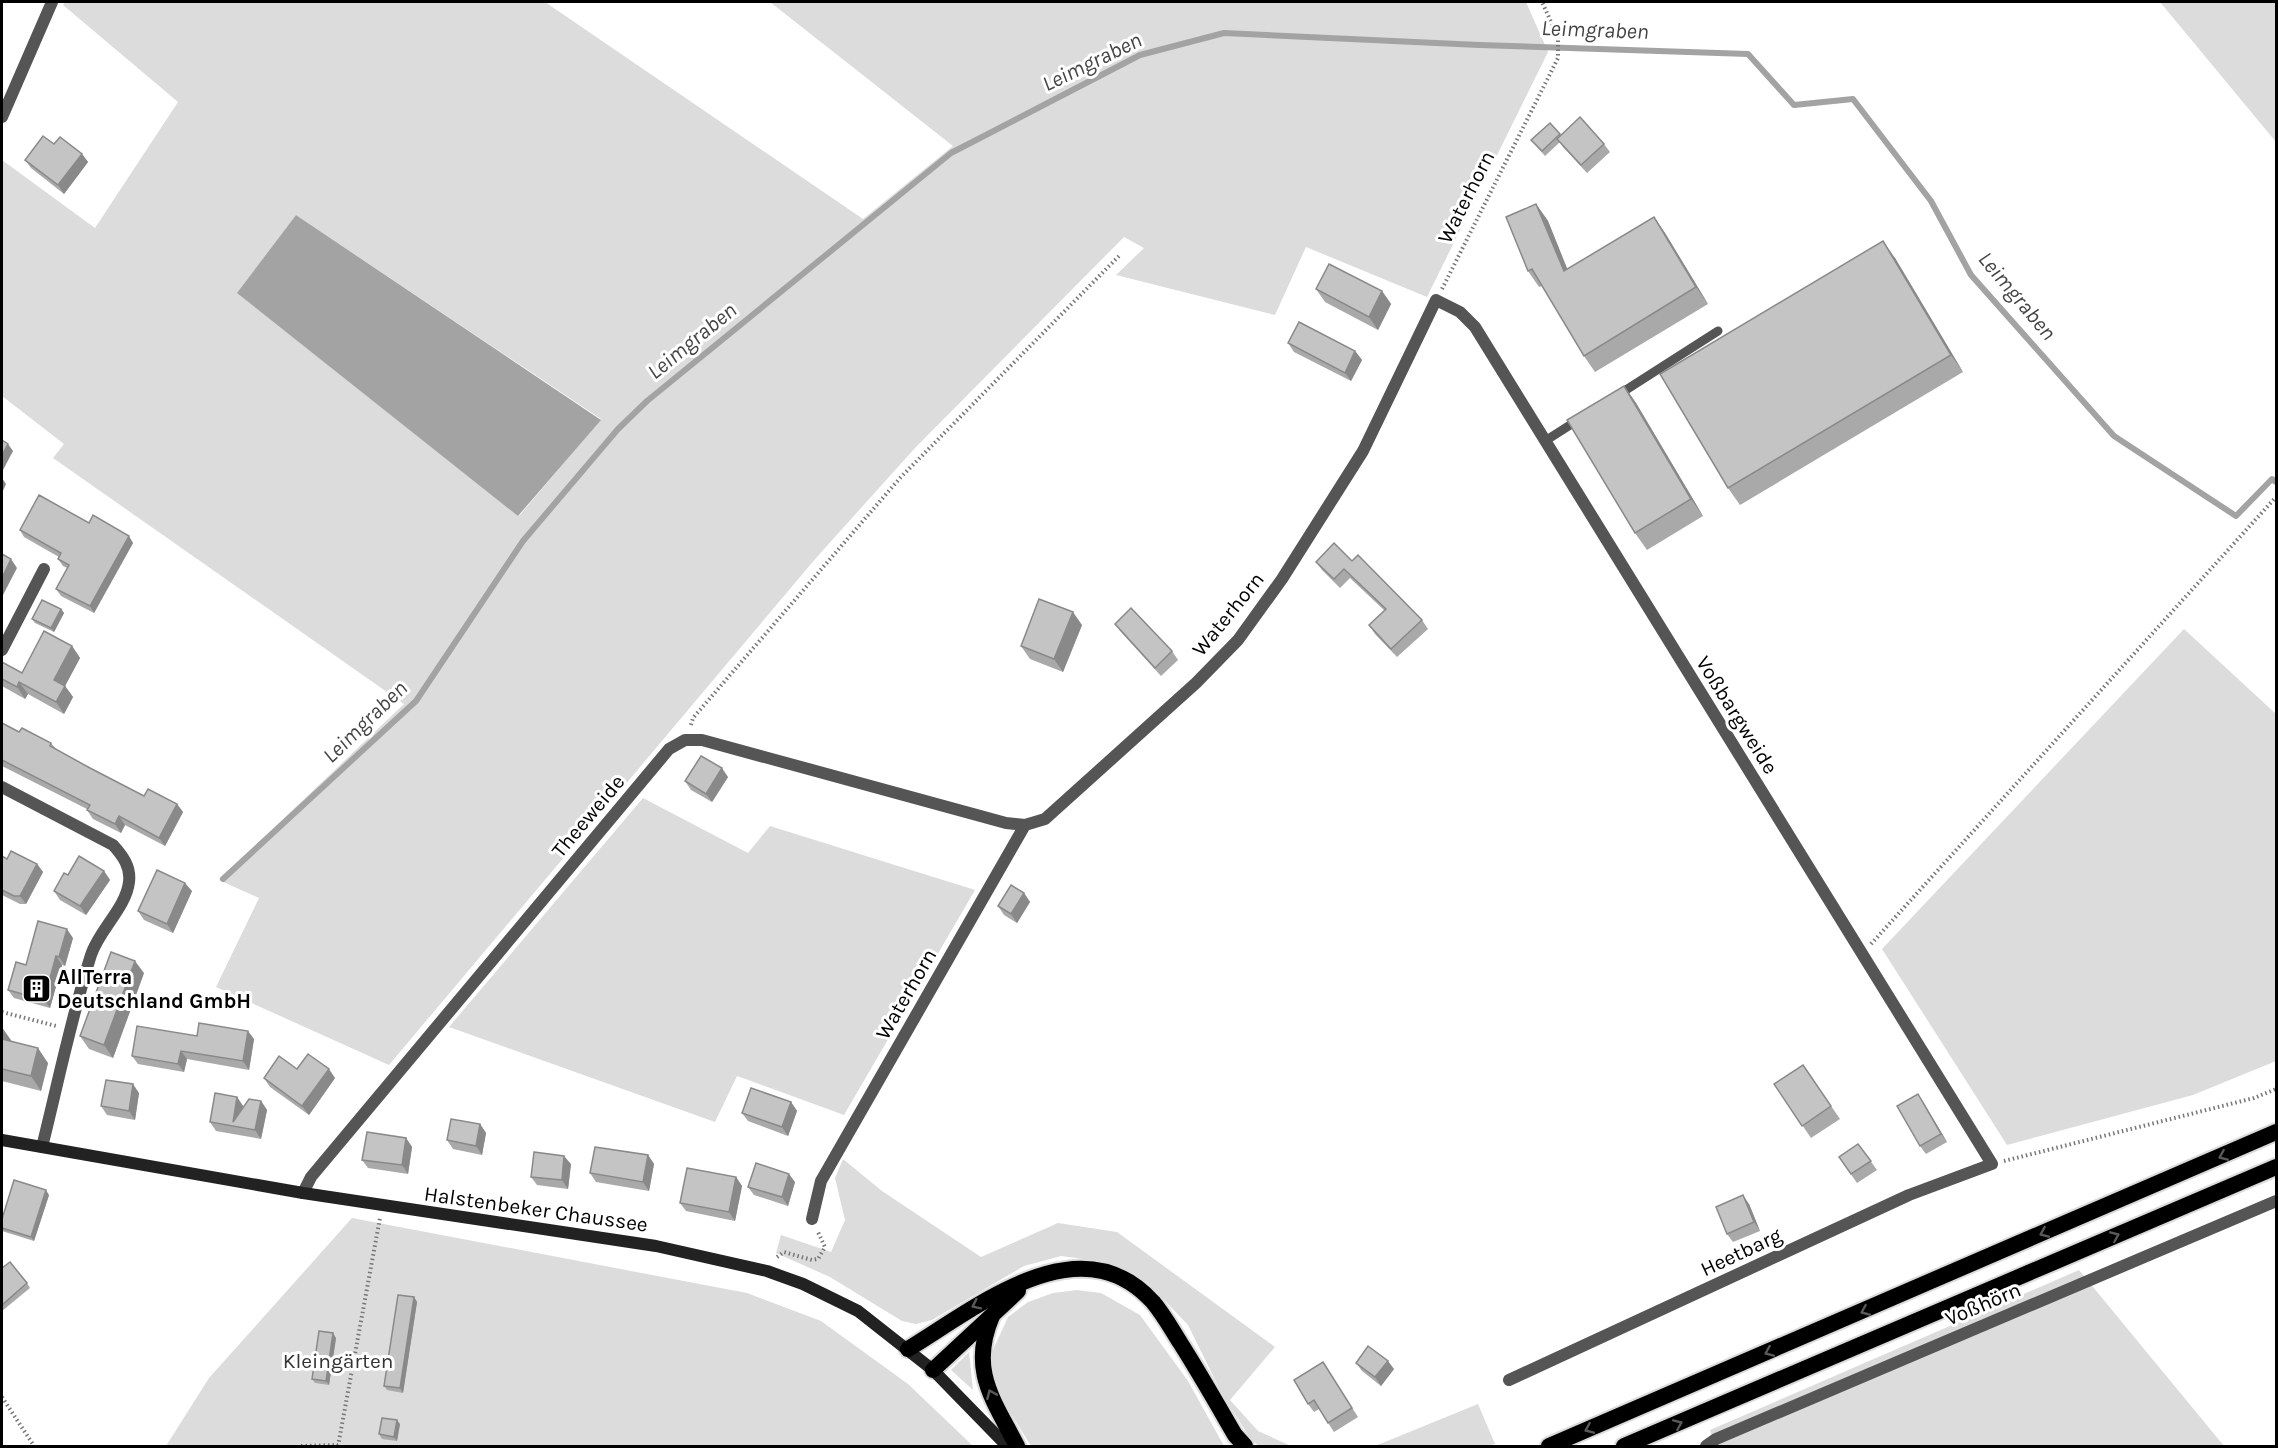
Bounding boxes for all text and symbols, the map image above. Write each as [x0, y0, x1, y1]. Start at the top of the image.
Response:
water label: Leimgraben [1541, 15, 1649, 45]
water label: Leimgraben [1038, 27, 1146, 97]
street label: Waterhorn [1433, 147, 1499, 247]
water label: Leimgraben [1973, 247, 2061, 345]
water label: Leimgraben [642, 297, 742, 385]
street label: Waterhorn [1187, 567, 1269, 661]
street label: Voßbargweide [1691, 652, 1783, 778]
water label: Leimgraben [317, 675, 413, 769]
street label: Theeweide [547, 770, 629, 862]
street label: Waterhorn [871, 945, 941, 1043]
place label: AllTerra Deutschland GmbH [57, 965, 251, 1013]
building icon: AllTerra Deutschland GmbH [20, 973, 52, 1005]
one-way arrow [2218, 1148, 2229, 1160]
street label: Halstenbeker Chaussee [423, 1181, 649, 1237]
street label: Heetbarg [1697, 1223, 1785, 1281]
one-way arrow [2039, 1226, 2050, 1238]
one-way arrow [2109, 1232, 2120, 1244]
street label: Voßhörn [1942, 1277, 2024, 1331]
one-way arrow [972, 1298, 983, 1310]
one-way arrow [1860, 1304, 1871, 1316]
one-way arrow [1764, 1345, 1775, 1357]
park label: Kleingärten [283, 1349, 393, 1373]
one-way arrow [987, 1389, 999, 1400]
one-way arrow [1672, 1419, 1683, 1431]
one-way arrow [1585, 1422, 1596, 1434]

